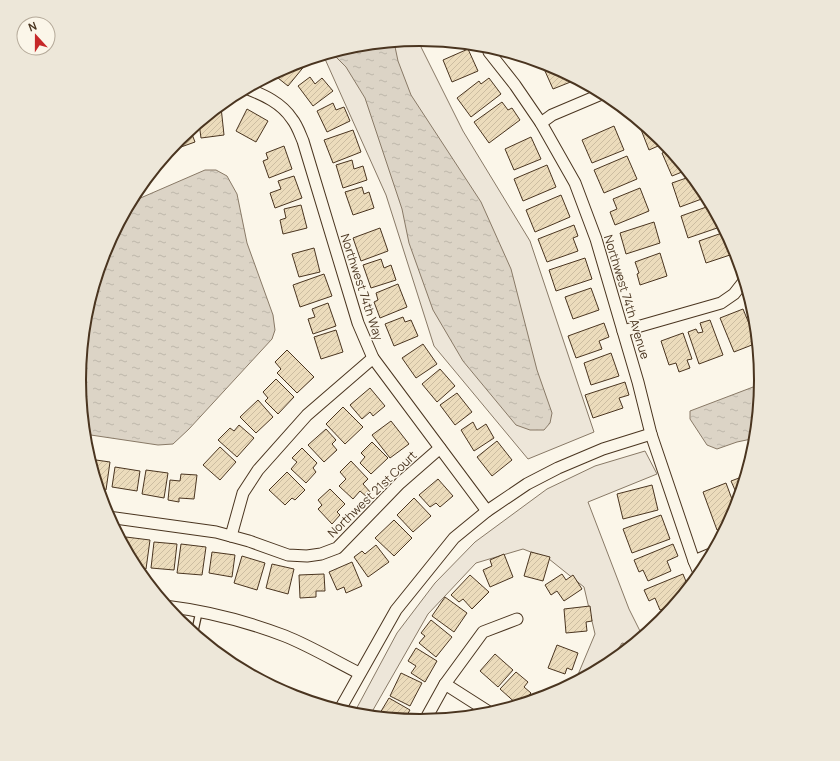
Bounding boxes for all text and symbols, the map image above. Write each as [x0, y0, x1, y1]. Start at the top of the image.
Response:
north arrow [16, 16, 56, 56]
text: N [26, 18, 39, 35]
street label: Northwest 74th Way [337, 231, 387, 343]
street label: Northwest 74th Avenue [600, 233, 654, 361]
street label: Northwest 21st Court [324, 447, 420, 541]

